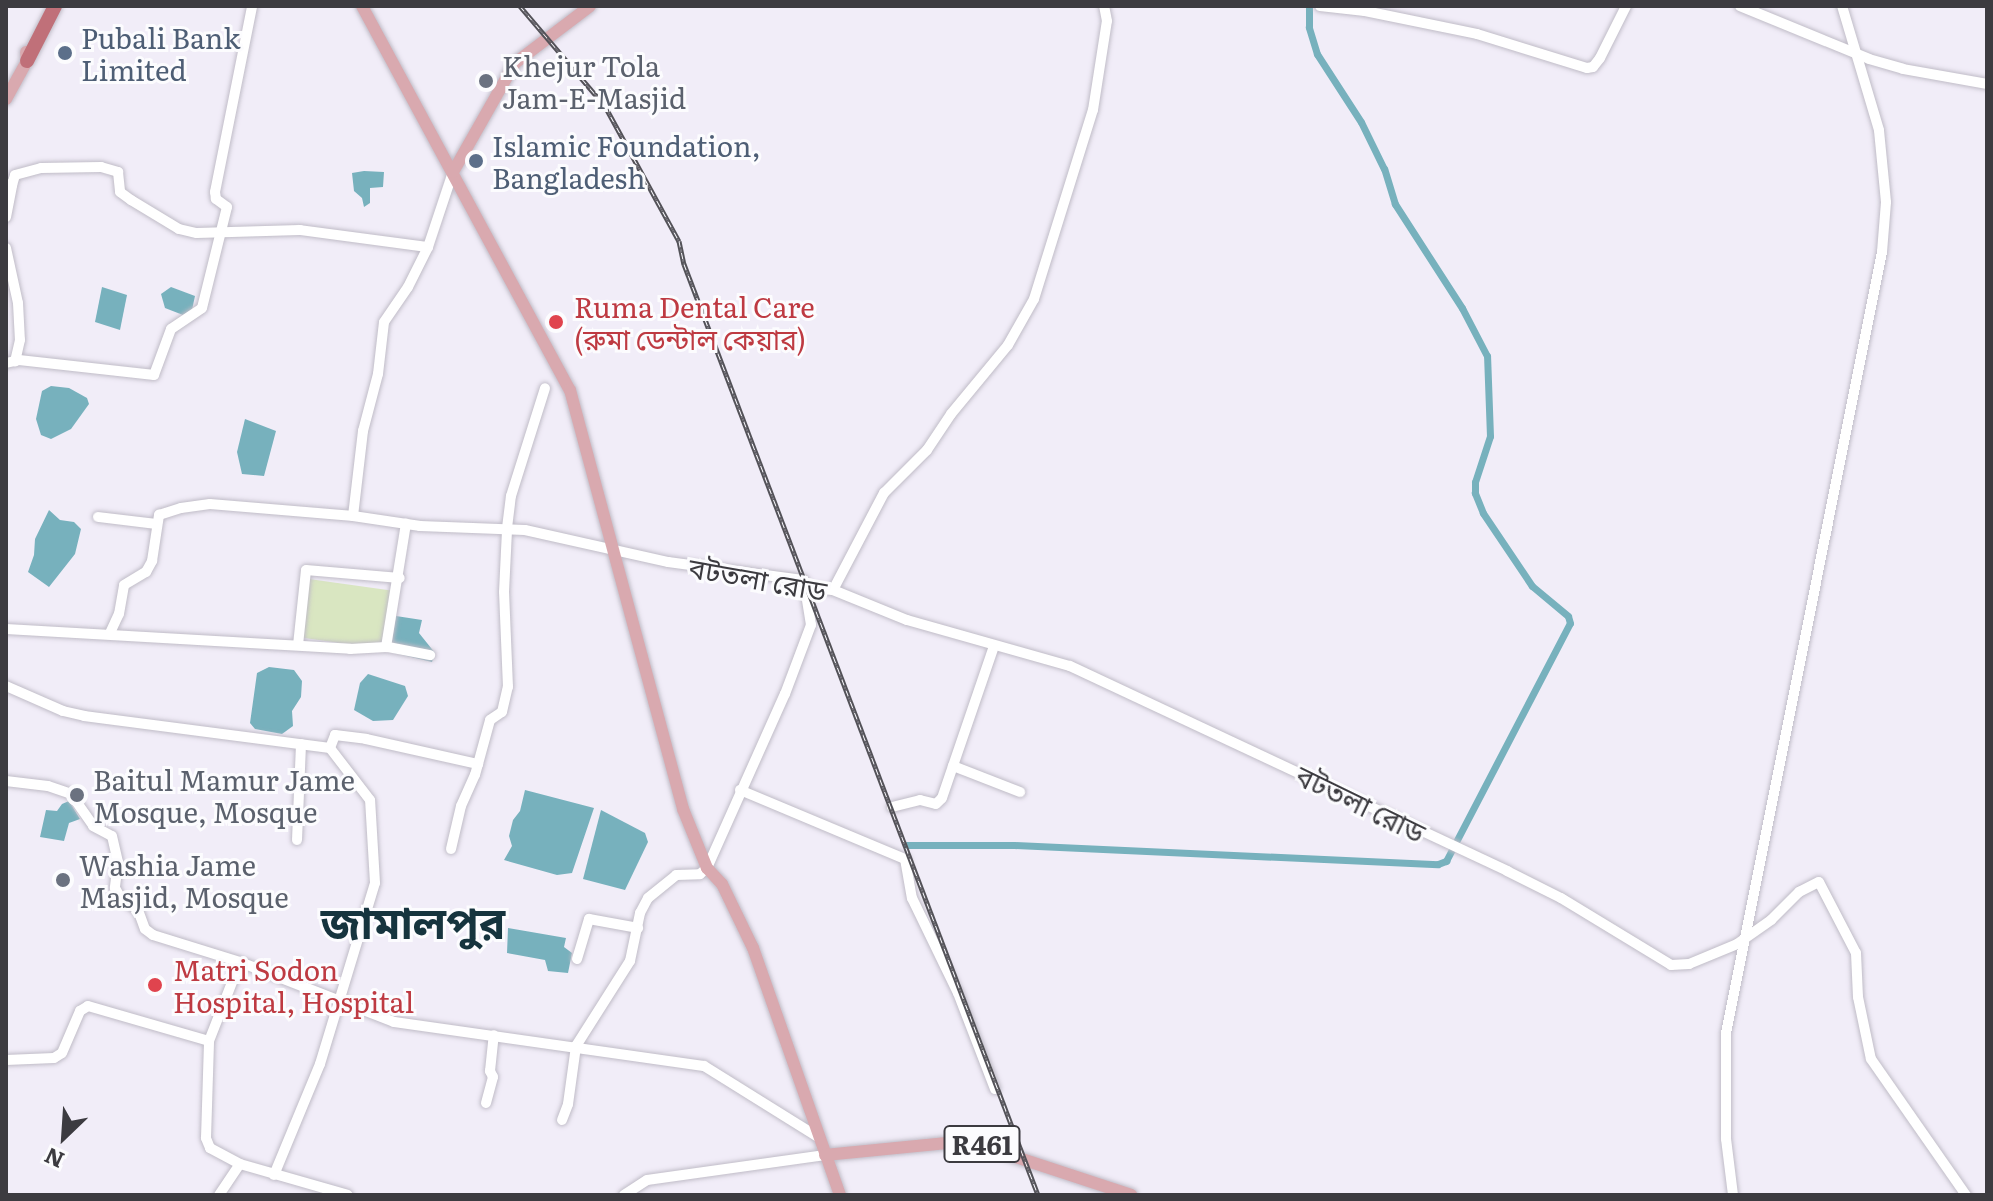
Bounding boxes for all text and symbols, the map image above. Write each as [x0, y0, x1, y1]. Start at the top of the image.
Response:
place label: Pubali Bank Limited [81, 20, 240, 86]
marker: Pubali Bank Limited [56, 44, 74, 62]
place label: Khejur Tola Jam-E-Masjid [502, 48, 686, 114]
marker: Khejur Tola Jam-E-Masjid [477, 72, 495, 90]
place label: Islamic Foundation, Bangladesh [492, 128, 761, 194]
marker: Islamic Foundation, Bangladesh [467, 152, 485, 170]
place label: Ruma Dental Care (রুমা ডেন্টাল কেয়ার) [574, 289, 815, 355]
marker: Ruma Dental Care (রুমা ডেন্টাল কেয়ার) [545, 311, 567, 333]
street label: বটতলা রোড [686, 549, 830, 607]
street label: বটতলা রোড [1291, 757, 1431, 849]
place label: Baitul Mamur Jame Mosque, Mosque [93, 762, 355, 828]
marker: Baitul Mamur Jame Mosque, Mosque [68, 786, 86, 804]
place label: Washia Jame Masjid, Mosque [79, 847, 289, 913]
marker: Washia Jame Masjid, Mosque [54, 871, 72, 889]
district label: জামালপুর [321, 894, 505, 946]
place label: Matri Sodon Hospital, Hospital [173, 952, 414, 1018]
marker: Matri Sodon Hospital, Hospital [144, 974, 166, 996]
north arrow [24, 1097, 104, 1177]
road number: R461 [942, 1122, 1022, 1166]
text: N [38, 1140, 69, 1178]

